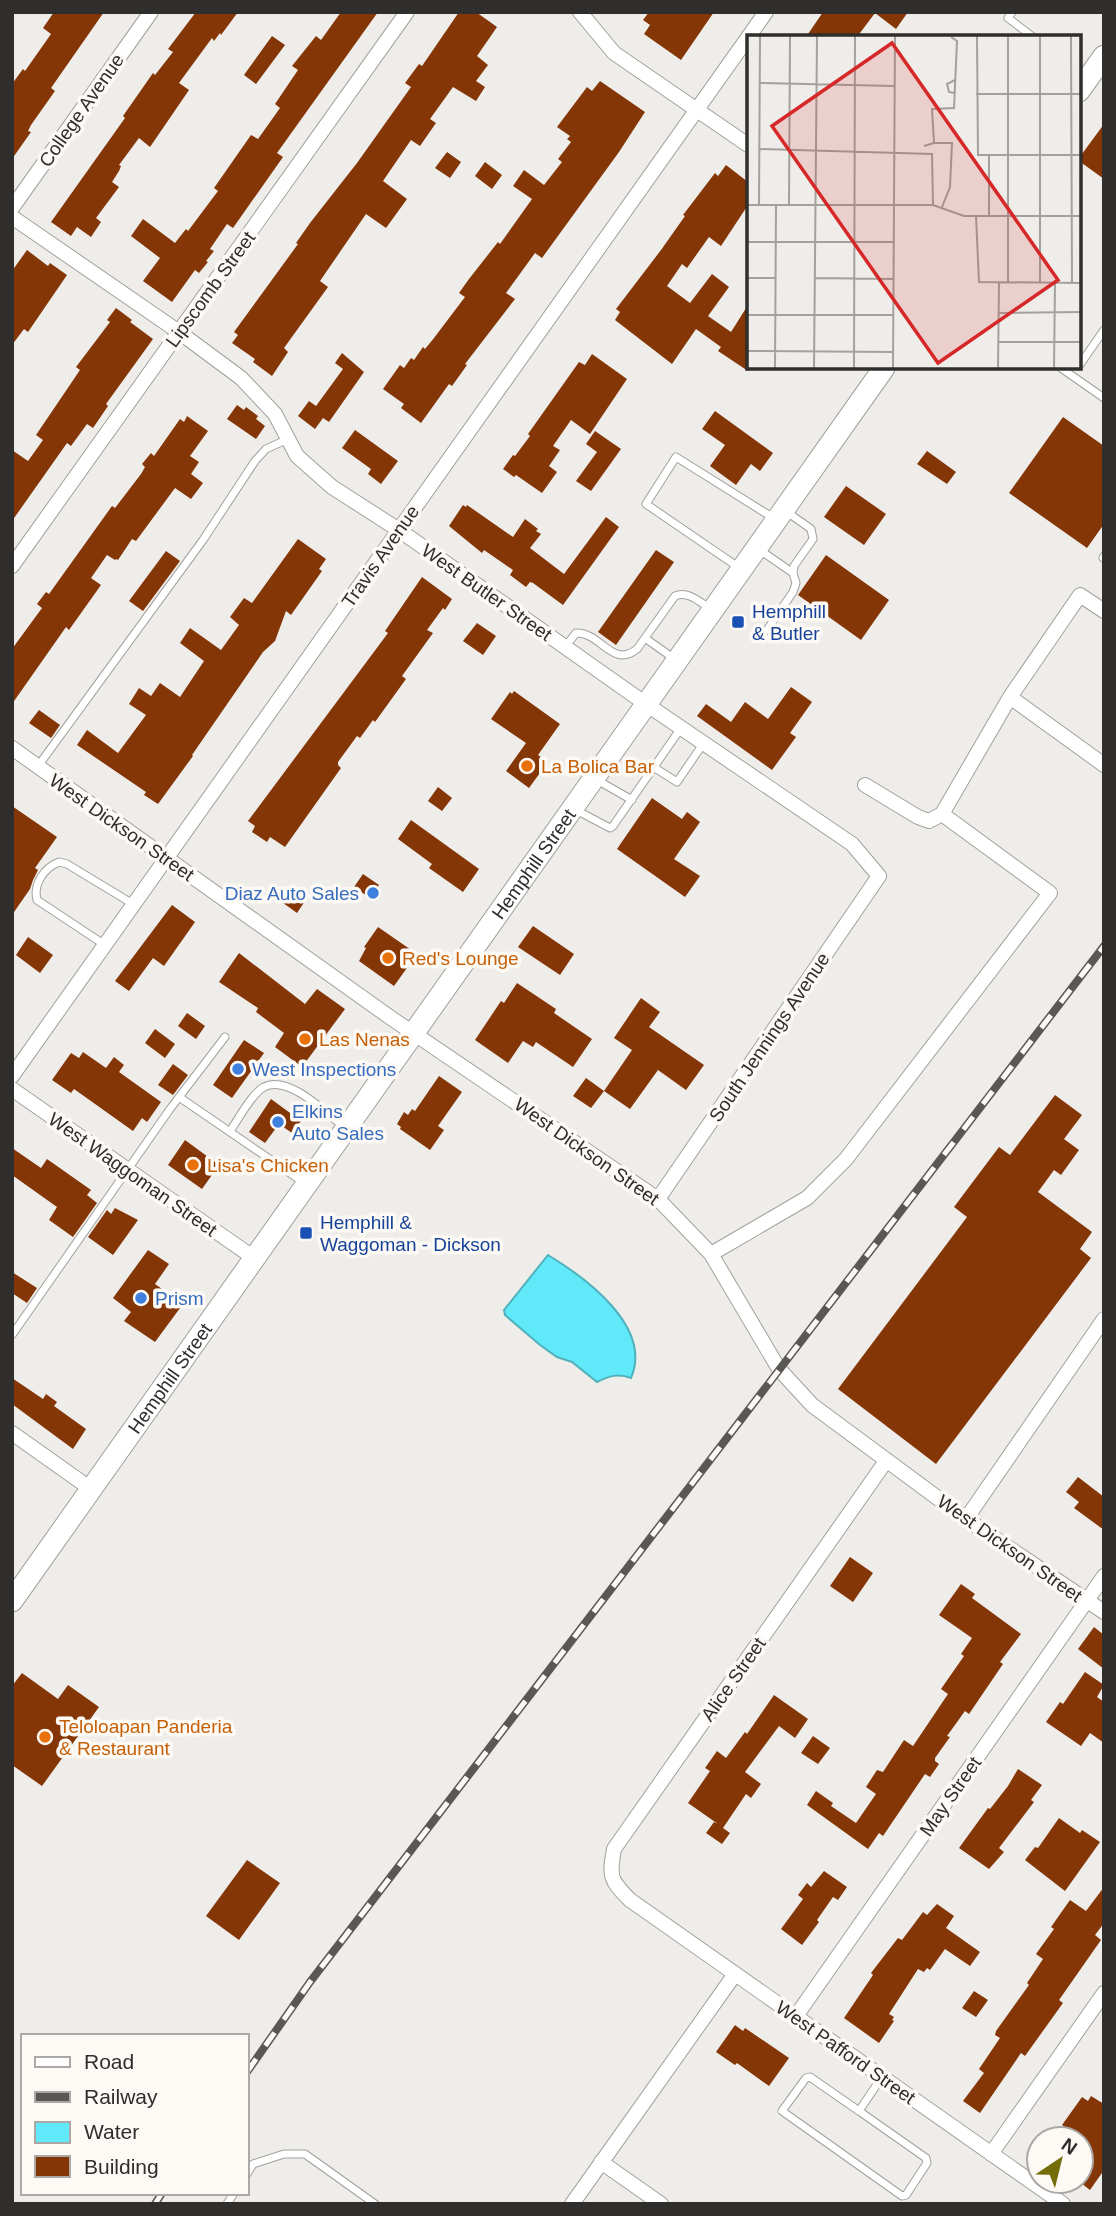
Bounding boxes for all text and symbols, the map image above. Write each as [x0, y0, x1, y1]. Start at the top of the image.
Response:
inset map [747, 35, 1081, 369]
street label: College Avenue [35, 50, 128, 171]
street label: Lipscomb Street [162, 227, 260, 351]
street label: Travis Avenue [338, 501, 423, 611]
street label: West Butler Street [418, 540, 556, 646]
place label: Hemphill & Butler [752, 601, 826, 644]
marker: Hemphill & Butler [730, 614, 746, 630]
place label: La Bolica Bar [541, 756, 655, 777]
marker: La Bolica Bar [519, 758, 535, 774]
street label: West Dickson Street [45, 770, 199, 886]
street label: Hemphill Street [488, 804, 580, 923]
place label: Diaz Auto Sales [225, 883, 359, 904]
marker: Diaz Auto Sales [365, 885, 381, 901]
place label: Red's Lounge [402, 948, 519, 969]
street label: South Jennings Avenue [705, 949, 834, 1126]
marker: Red's Lounge [380, 950, 396, 966]
place label: Las Nenas [319, 1029, 410, 1050]
marker: Las Nenas [297, 1031, 313, 1047]
place label: West Inspections [252, 1059, 396, 1080]
marker: West Inspections [230, 1061, 246, 1077]
street label: West Dickson Street [510, 1094, 664, 1210]
place label: Elkins Auto Sales [292, 1101, 384, 1144]
street label: West Waggoman Street [45, 1108, 221, 1241]
marker: Elkins Auto Sales [270, 1114, 286, 1130]
place label: Lisa's Chicken [207, 1155, 329, 1176]
marker: Lisa's Chicken [185, 1157, 201, 1173]
place label: Hemphill & Waggoman - Dickson [320, 1212, 501, 1255]
marker: Hemphill & Waggoman - Dickson [298, 1225, 314, 1241]
place label: Prism [155, 1288, 204, 1309]
marker: Prism [133, 1290, 149, 1306]
street label: Hemphill Street [124, 1319, 217, 1438]
street label: West Dickson Street [933, 1491, 1087, 1607]
street label: Alice Street [697, 1633, 770, 1725]
place label: Teloloapan Panderia & Restaurant [59, 1716, 233, 1759]
marker: Teloloapan Panderia & Restaurant [37, 1729, 53, 1745]
street label: May Street [915, 1752, 986, 1840]
street label: West Pafford Street [772, 1996, 920, 2109]
legend [21, 2034, 248, 2195]
text: Road [84, 2050, 134, 2073]
text: Railway [84, 2085, 158, 2108]
text: Water [84, 2120, 139, 2143]
north arrow [1025, 2125, 1095, 2195]
text: N [1058, 2134, 1081, 2159]
text: Building [84, 2155, 159, 2178]

